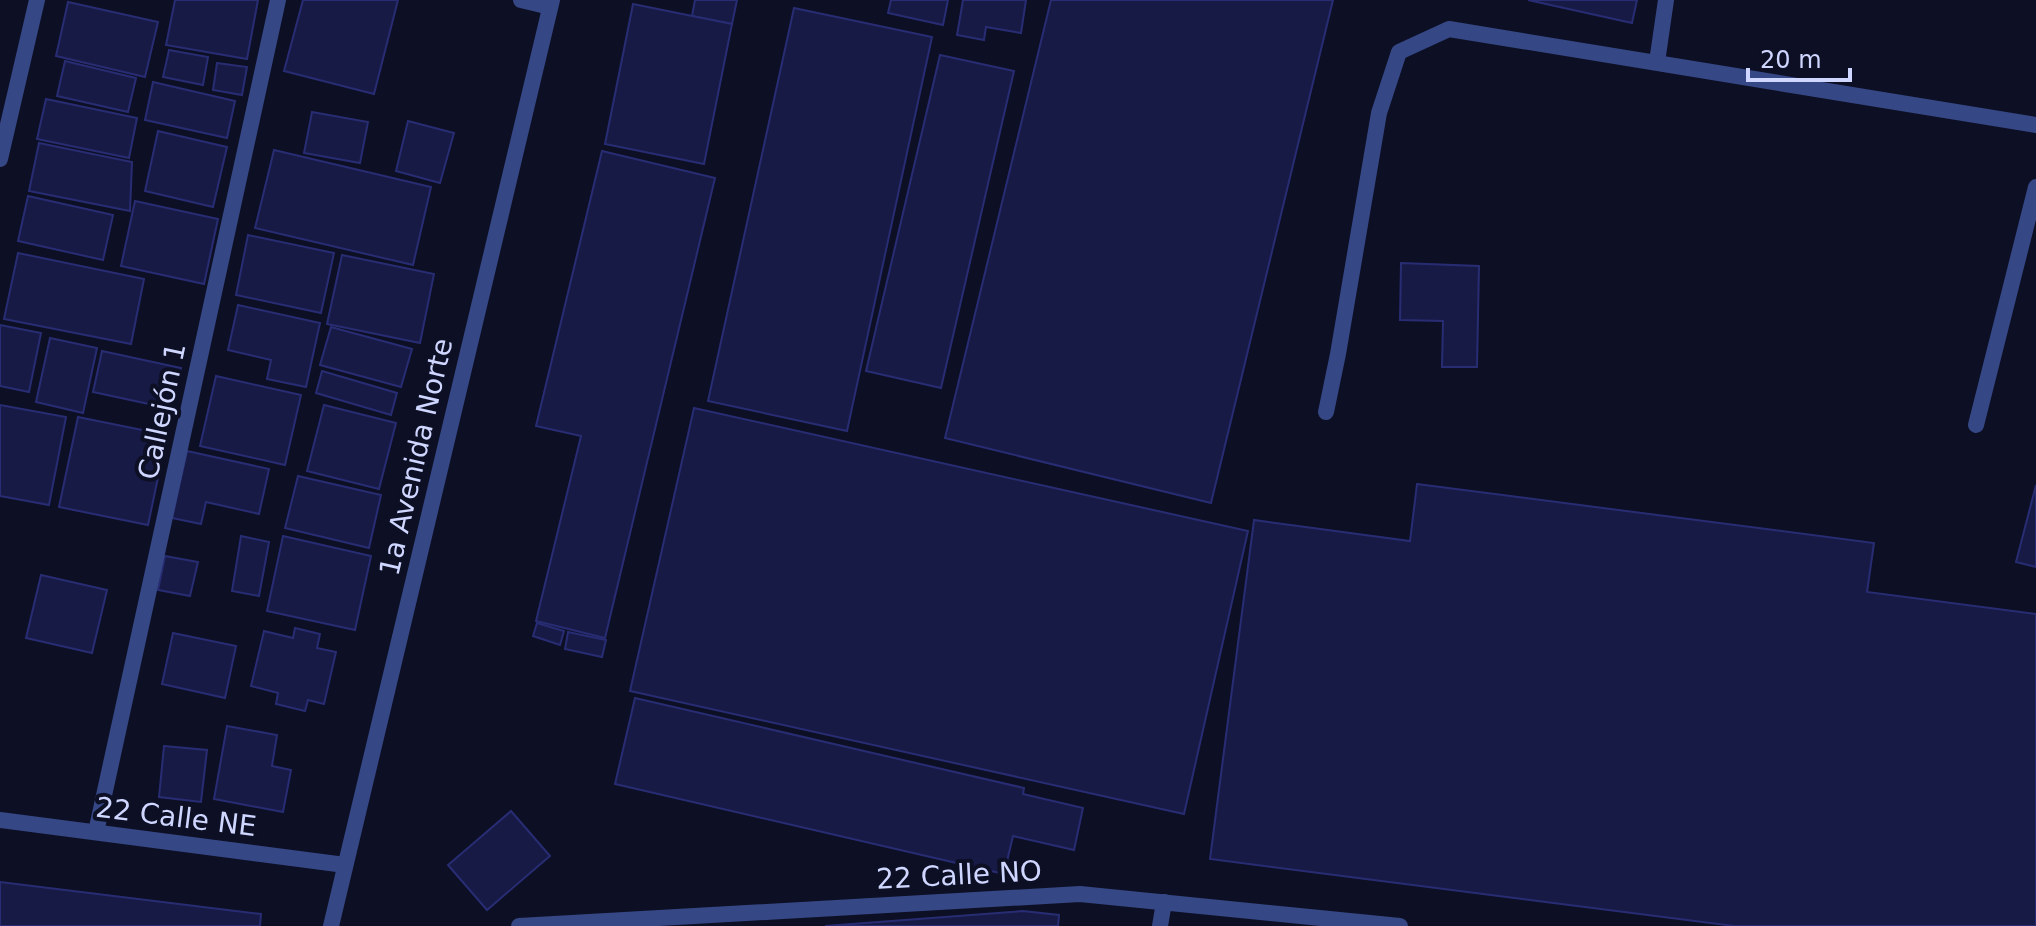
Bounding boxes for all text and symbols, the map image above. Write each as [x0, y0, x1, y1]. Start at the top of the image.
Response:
scale bar [1748, 32, 1850, 82]
text: 20 m [1760, 46, 1822, 74]
street label: 1a Avenida Norte [373, 335, 459, 579]
street label: Callejón 1 [131, 340, 193, 482]
street label: 22 Calle NE [94, 791, 258, 843]
street label: 22 Calle NO [875, 854, 1043, 896]

